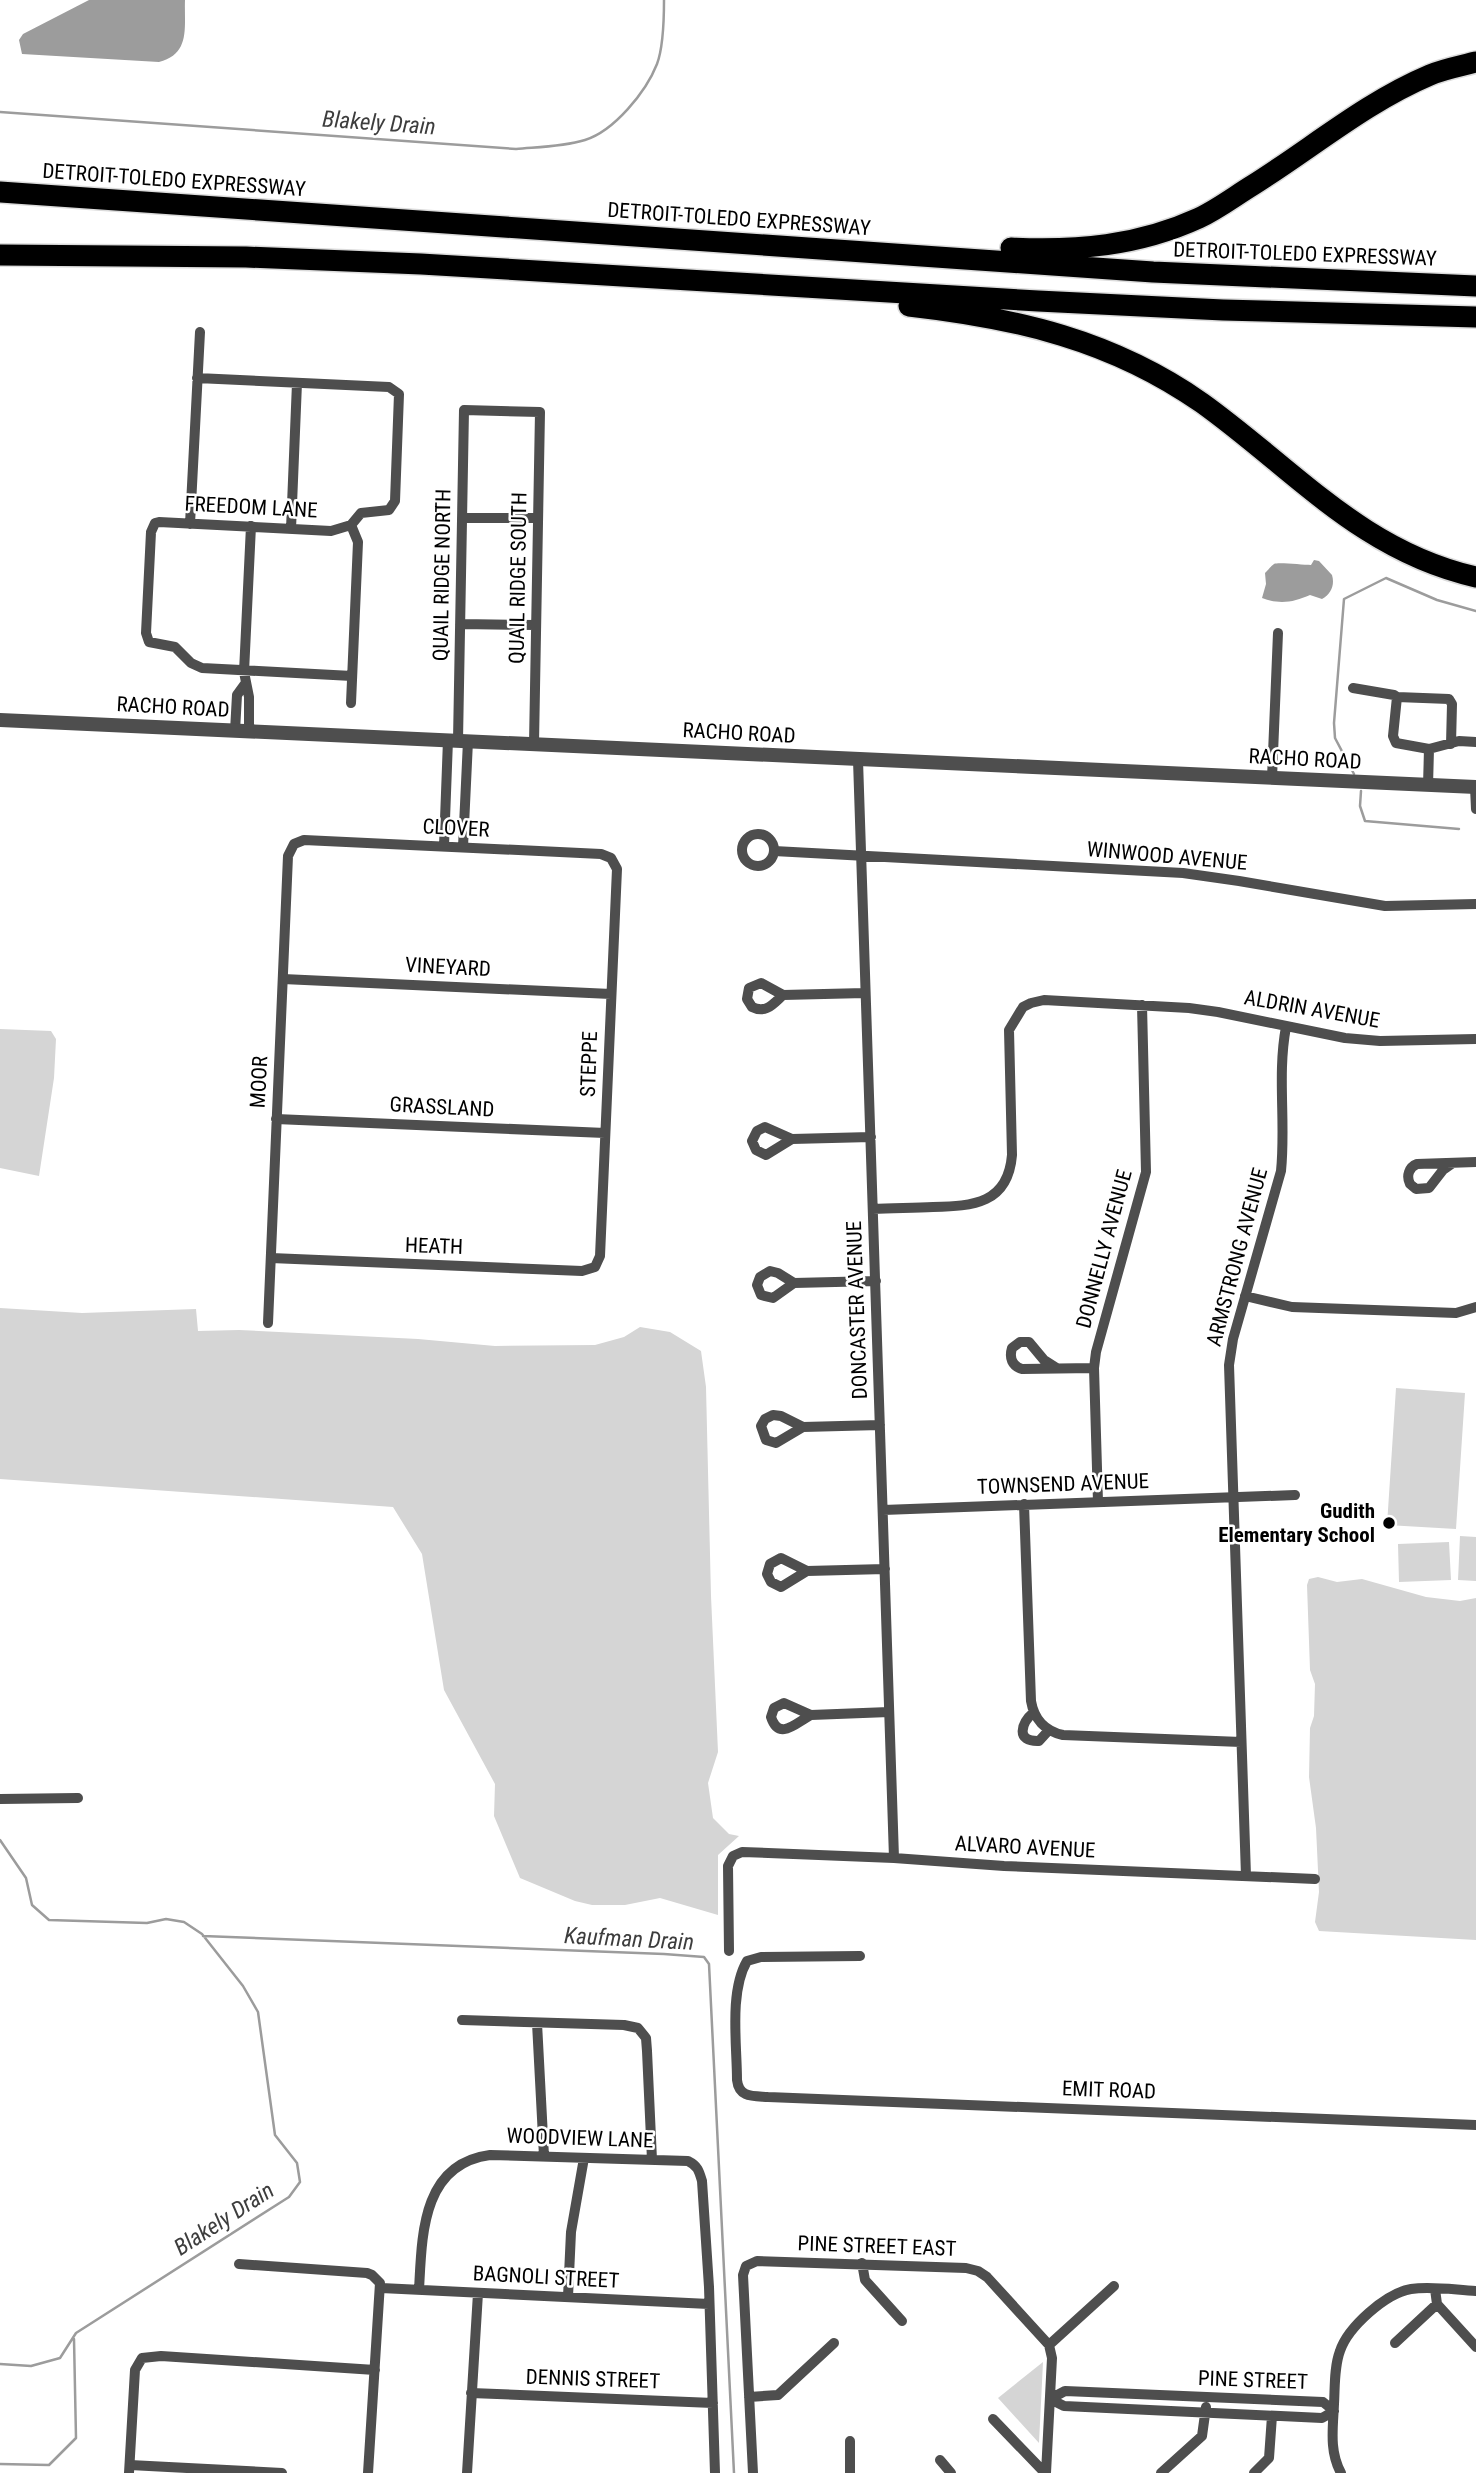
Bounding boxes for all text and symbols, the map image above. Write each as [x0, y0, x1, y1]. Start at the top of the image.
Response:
water label: Blakely Drain [321, 106, 437, 140]
street label: DETROIT-TOLEDO EXPRESSWAY [42, 159, 306, 201]
street label: DETROIT-TOLEDO EXPRESSWAY [607, 198, 871, 240]
street label: DETROIT-TOLEDO EXPRESSWAY [1173, 237, 1437, 271]
street label: QUAIL RIDGE NORTH [428, 489, 456, 661]
street label: FREEDOM LANE [184, 492, 318, 522]
street label: QUAIL RIDGE SOUTH [505, 492, 531, 664]
street label: RACHO ROAD [116, 692, 230, 722]
street label: RACHO ROAD [682, 718, 796, 748]
street label: RACHO ROAD [1248, 744, 1362, 774]
street label: CLOVER [422, 814, 490, 842]
street label: WINWOOD AVENUE [1086, 837, 1248, 875]
street label: VINEYARD [405, 953, 491, 981]
street label: ALDRIN AVENUE [1242, 985, 1382, 1033]
street label: STEPPE [576, 1031, 602, 1097]
street label: MOOR [246, 1055, 272, 1109]
street label: GRASSLAND [389, 1092, 495, 1122]
street label: ARMSTRONG AVENUE [1202, 1165, 1272, 1349]
street label: DONNELLY AVENUE [1071, 1167, 1137, 1331]
street label: DONCASTER AVENUE [842, 1220, 872, 1400]
street label: HEATH [404, 1233, 464, 1259]
street label: TOWNSEND AVENUE [977, 1469, 1149, 1499]
place label: Gudith Elementary School [1218, 1499, 1375, 1547]
marker: Gudith Elementary School [1381, 1515, 1397, 1531]
street label: ALVARO AVENUE [954, 1831, 1096, 1863]
water label: Kaufman Drain [563, 1922, 695, 1956]
street label: EMIT ROAD [1061, 2076, 1157, 2104]
street label: WOODVIEW LANE [506, 2123, 654, 2153]
water label: Blakely Drain [169, 2177, 279, 2261]
street label: PINE STREET EAST [797, 2231, 957, 2261]
street label: BAGNOLI STREET [472, 2261, 620, 2293]
street label: DENNIS STREET [525, 2365, 661, 2393]
street label: PINE STREET [1198, 2366, 1309, 2394]

